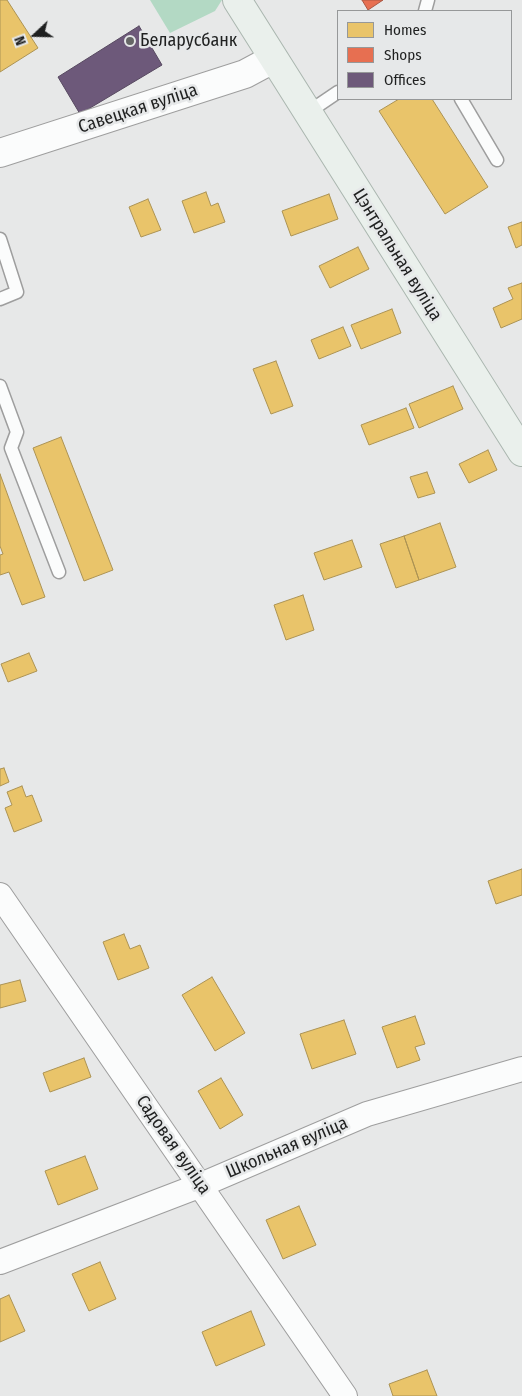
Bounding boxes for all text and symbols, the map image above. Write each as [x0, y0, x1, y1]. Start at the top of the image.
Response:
north arrow [10, 10, 60, 60]
legend [337, 10, 512, 100]
text: Homes [384, 21, 426, 39]
place label: Беларусбанк [140, 30, 237, 52]
text: N [11, 34, 30, 48]
marker: Беларусбанк [124, 35, 136, 47]
text: Shops [384, 46, 422, 64]
text: Offices [384, 71, 426, 89]
street label: Савецкая вуліца [76, 80, 200, 138]
street label: Цэнтральная вуліца [348, 185, 446, 325]
street label: Садовая вуліца [131, 1091, 215, 1199]
street label: Школьная вуліца [223, 1113, 351, 1183]

